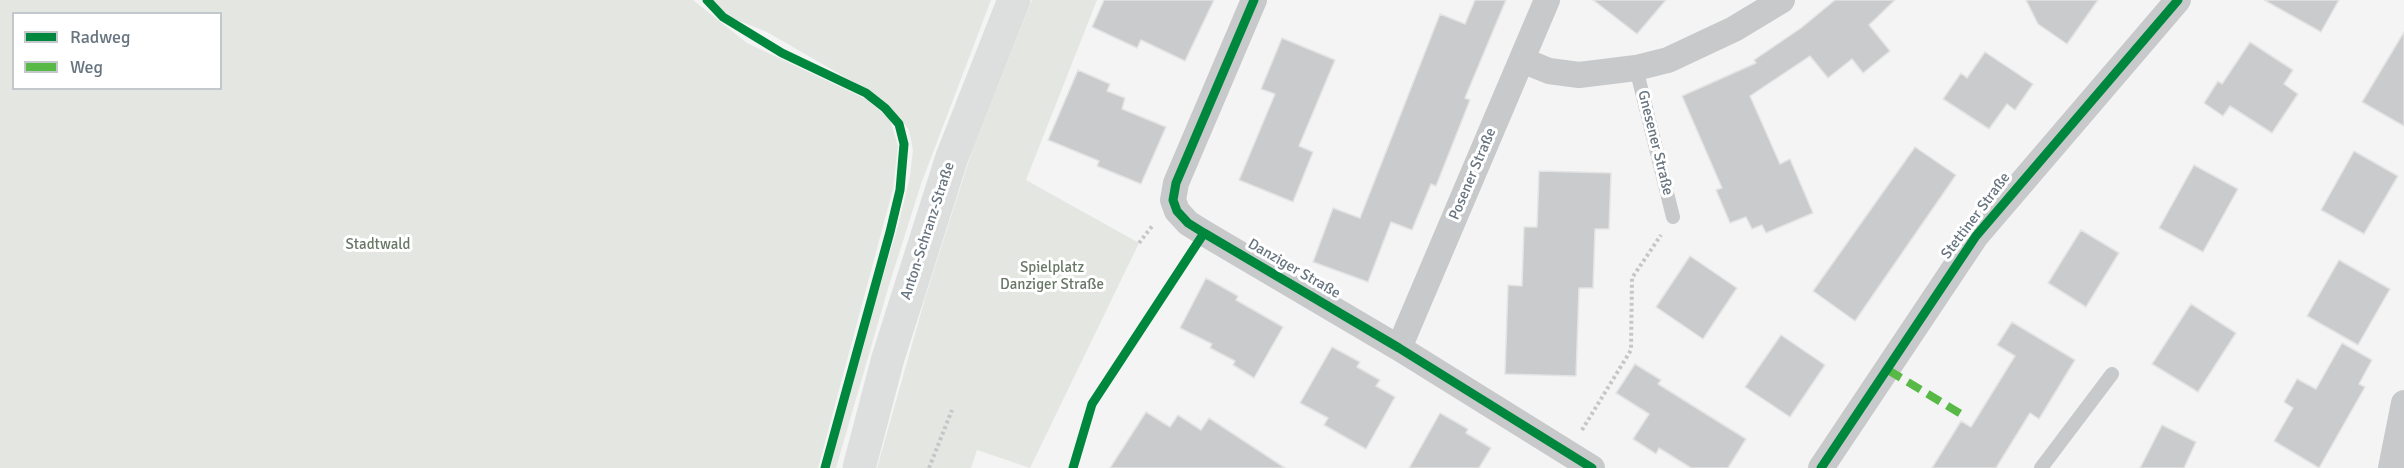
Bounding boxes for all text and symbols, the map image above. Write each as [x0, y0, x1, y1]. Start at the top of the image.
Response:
legend [12, 12, 222, 90]
text: Radweg [70, 26, 131, 48]
text: Weg [70, 56, 103, 78]
street label: Gnesener Straße [1633, 89, 1677, 197]
street label: Posener Straße [1446, 125, 1500, 223]
street label: Anton-Schranz-Straße [897, 160, 959, 302]
street label: Stettiner Straße [1938, 169, 2014, 263]
street label: Danziger Straße [1245, 235, 1343, 303]
park label: Stadtwald [346, 236, 410, 254]
park label: Spielplatz Danziger Straße [1000, 259, 1104, 294]

